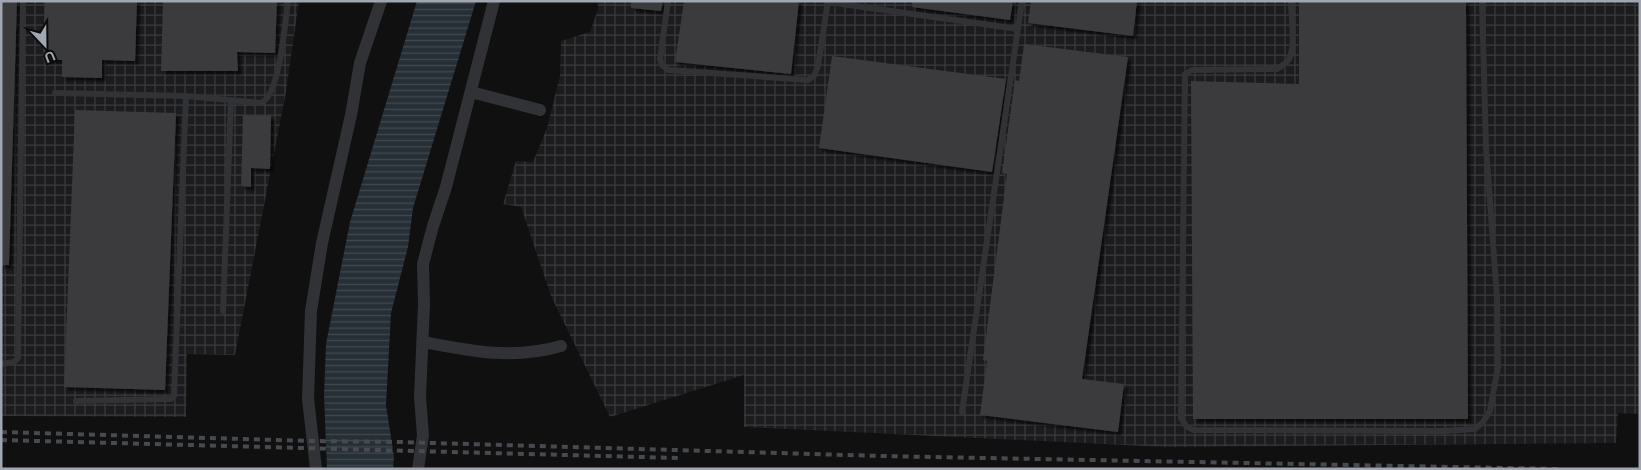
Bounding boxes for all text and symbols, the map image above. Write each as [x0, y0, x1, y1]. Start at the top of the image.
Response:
north arrow [20, 20, 70, 70]
text: U [42, 48, 58, 66]

